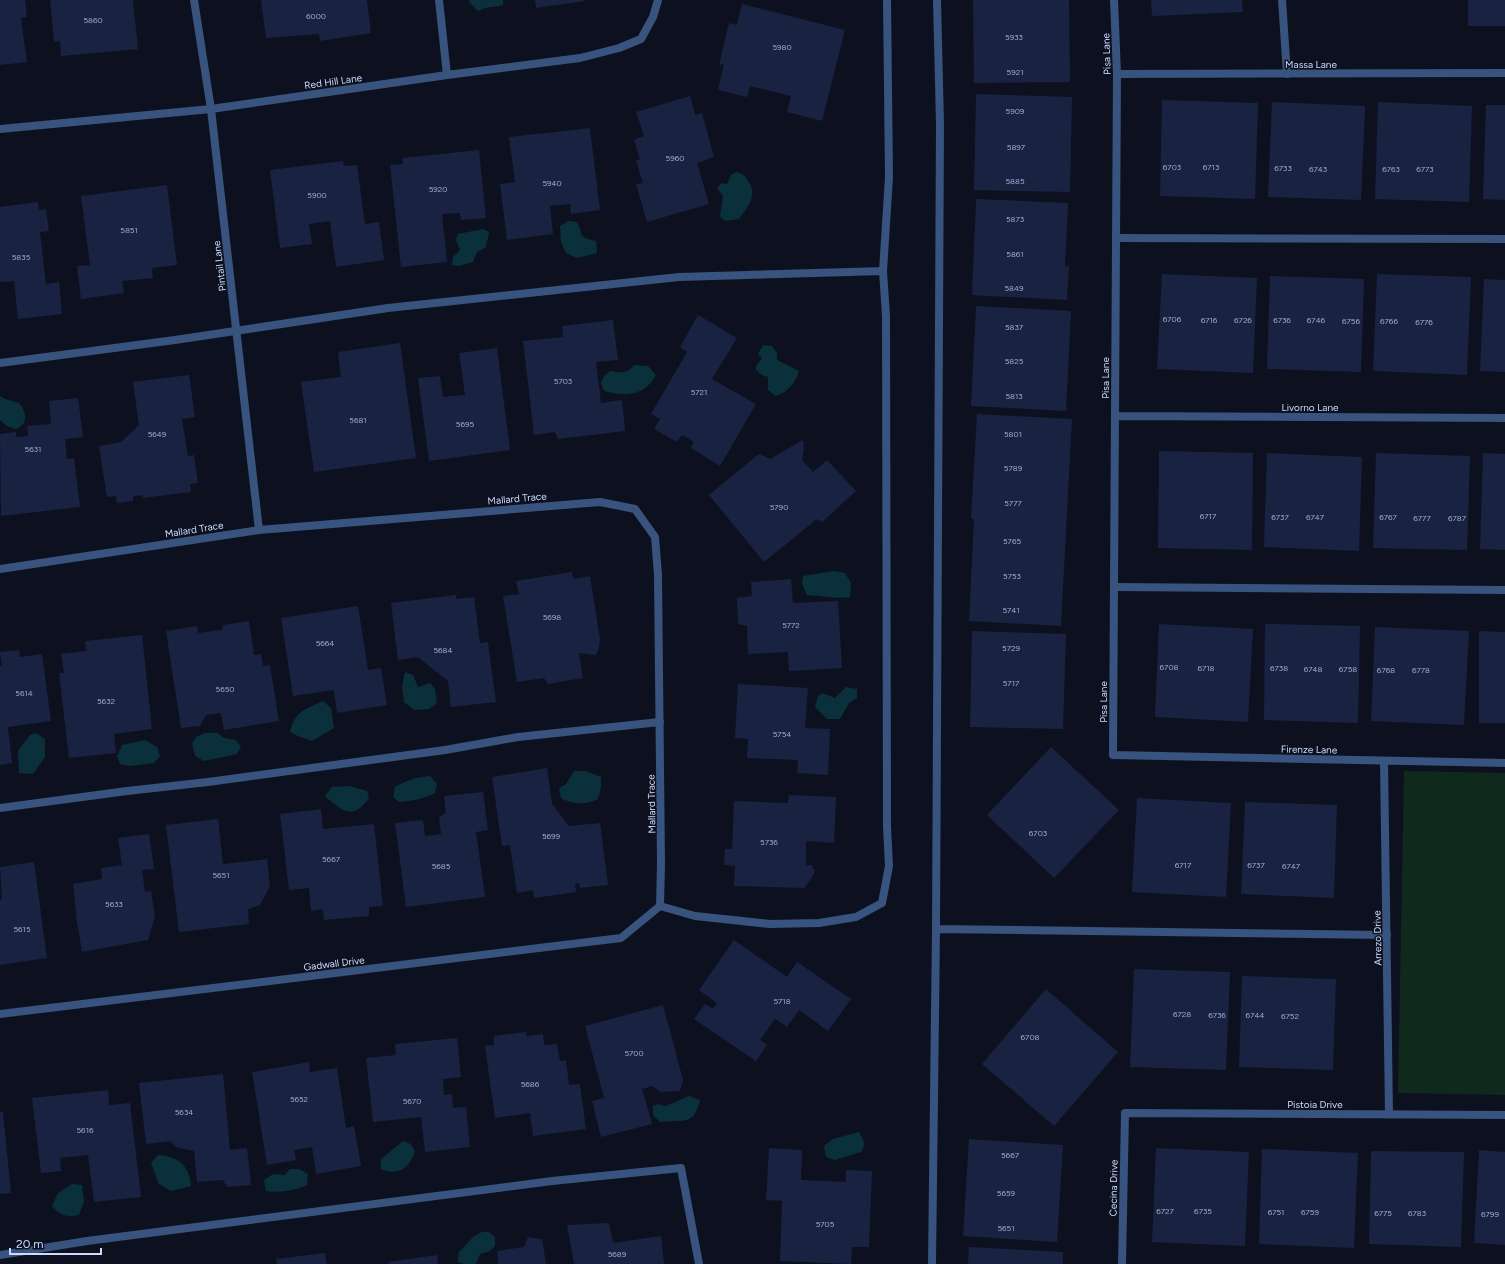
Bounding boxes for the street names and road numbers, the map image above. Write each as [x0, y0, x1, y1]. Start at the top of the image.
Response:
street label: Pisa Lane [1099, 32, 1114, 75]
street label: Massa Lane [1285, 58, 1337, 71]
street label: Red Hill Lane [303, 71, 363, 92]
street label: Pintail Lane [210, 239, 229, 292]
street label: Pisa Lane [1099, 357, 1112, 399]
street label: Livorno Lane [1282, 401, 1339, 414]
street label: Mallard Trace [487, 489, 548, 508]
street label: Mallard Trace [164, 518, 225, 541]
street label: Pisa Lane [1097, 681, 1110, 723]
street label: Firenze Lane [1281, 743, 1338, 756]
street label: Mallard Trace [644, 774, 659, 834]
street label: Arrezo Drive [1371, 910, 1384, 966]
street label: Gadwall Drive [303, 953, 366, 974]
street label: Pistoia Drive [1287, 1098, 1343, 1111]
street label: Cecina Drive [1107, 1159, 1121, 1216]

